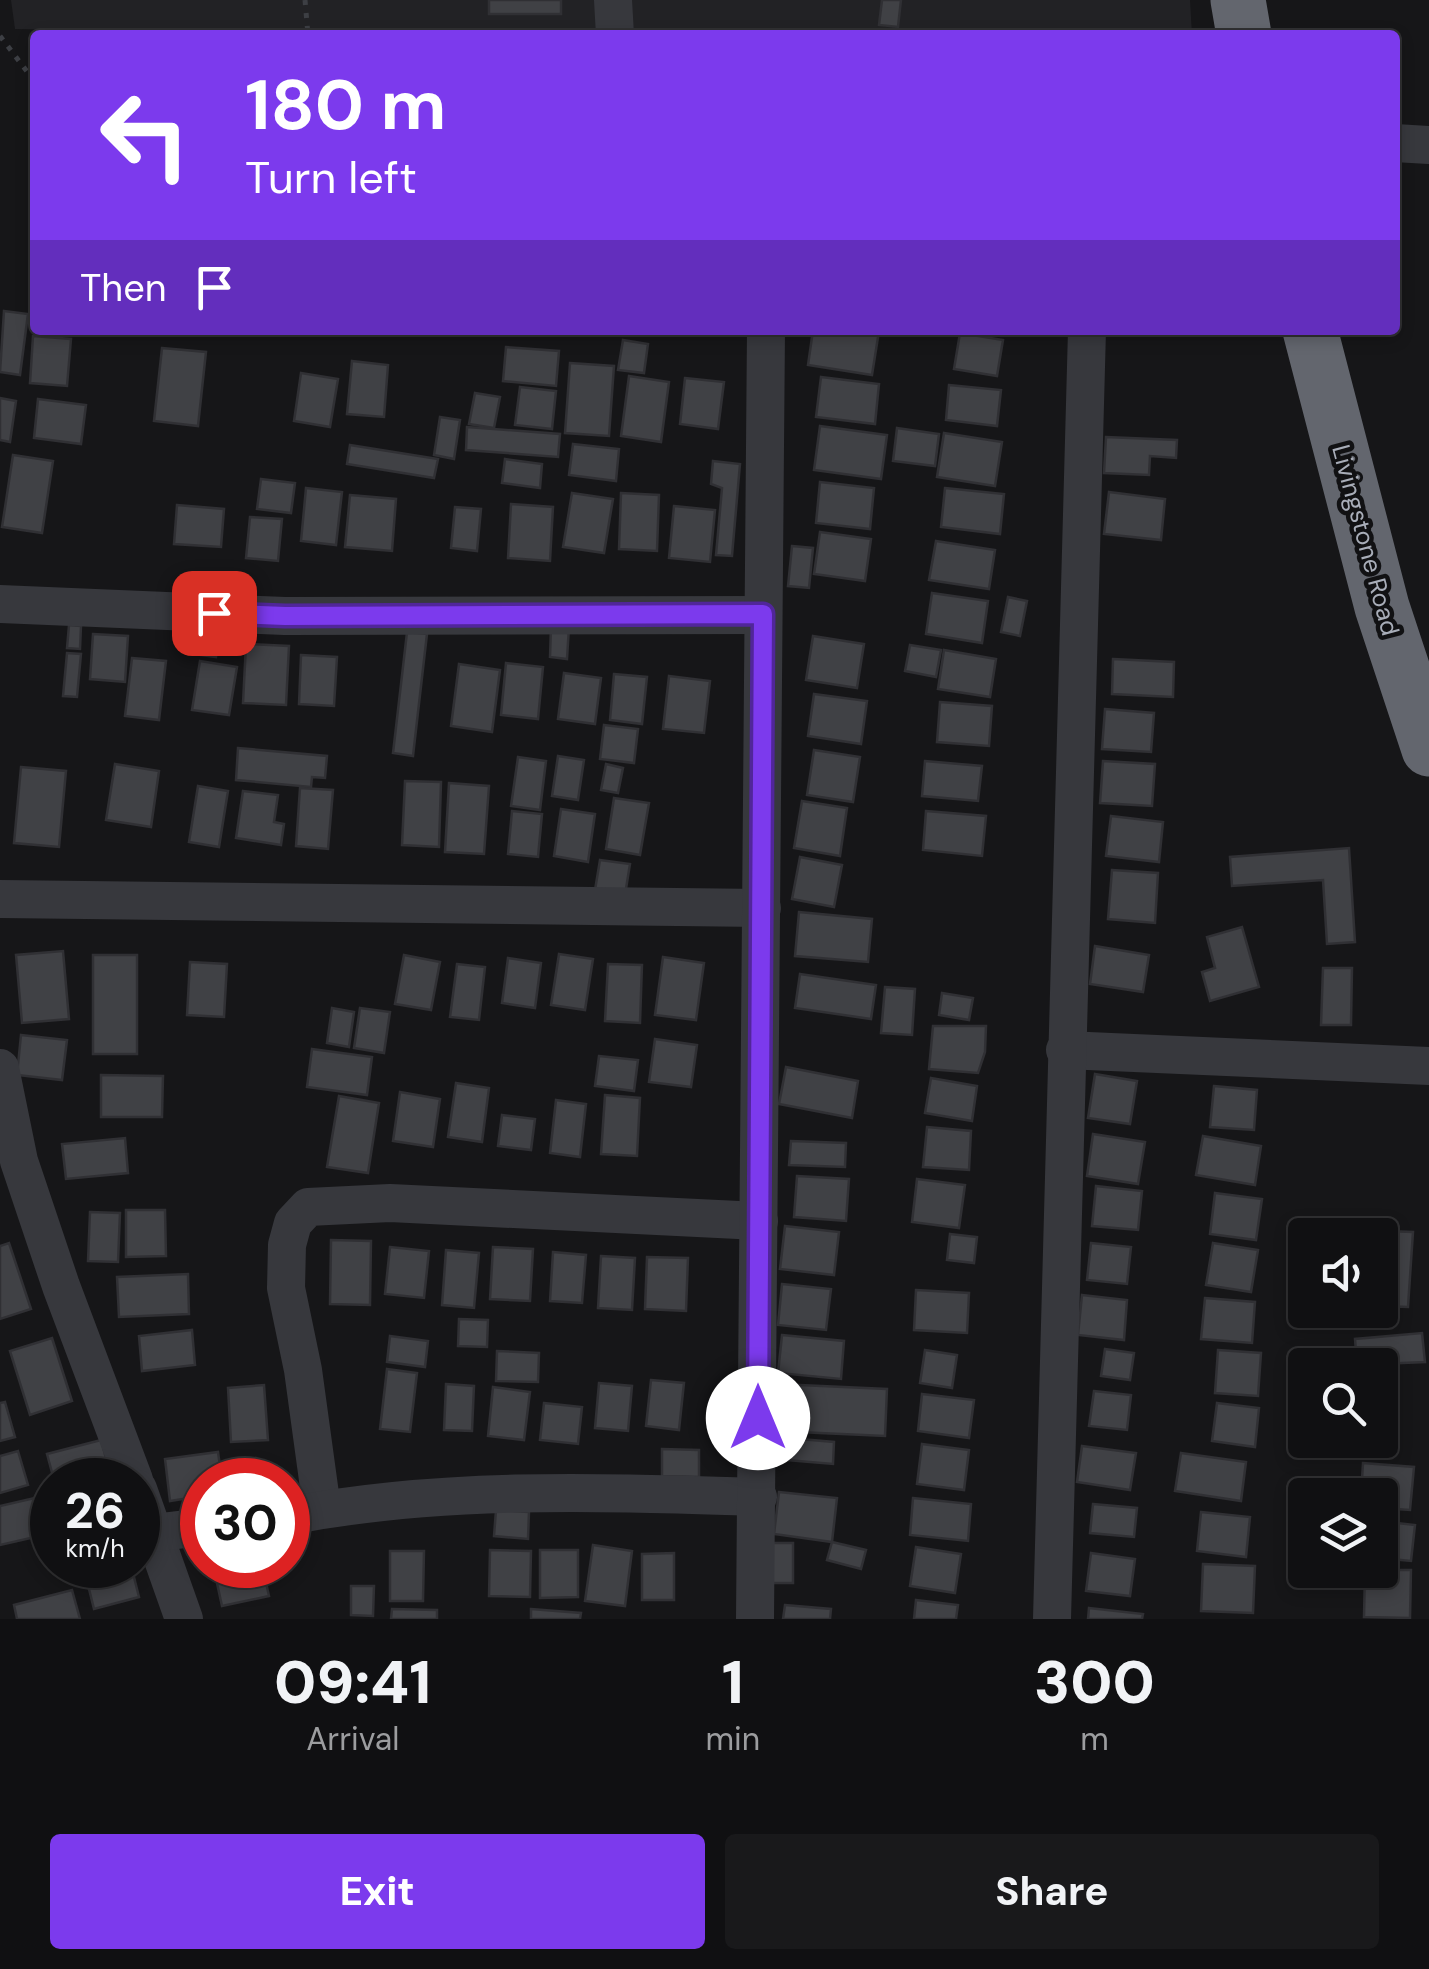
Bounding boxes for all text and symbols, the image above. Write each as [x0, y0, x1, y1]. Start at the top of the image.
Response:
text: 180 m [245, 60, 446, 151]
icon: left [80, 70, 210, 200]
text: Turn left [245, 148, 417, 207]
icon: arrive [187, 260, 242, 315]
text: Then [80, 263, 167, 313]
street label: Livingstone Road [1324, 441, 1407, 639]
pin [172, 571, 257, 656]
icon: arrive [187, 586, 242, 641]
map controls [1288, 1218, 1398, 1588]
button: sound [1288, 1218, 1398, 1328]
button: search [1288, 1348, 1398, 1458]
position arrow [706, 1366, 810, 1470]
speed limit sign: 30 [180, 1458, 310, 1588]
text: 26 [65, 1478, 125, 1544]
button: layers [1288, 1478, 1398, 1588]
text: km/h [65, 1532, 125, 1565]
text: 09:41 [274, 1643, 431, 1722]
text: 1 [722, 1643, 744, 1722]
text: 300 [1034, 1643, 1155, 1722]
text: Arrival [306, 1718, 399, 1760]
text: min [705, 1718, 760, 1760]
text: m [1080, 1718, 1109, 1760]
button: Exit [50, 1834, 705, 1949]
button: Share [725, 1834, 1379, 1949]

